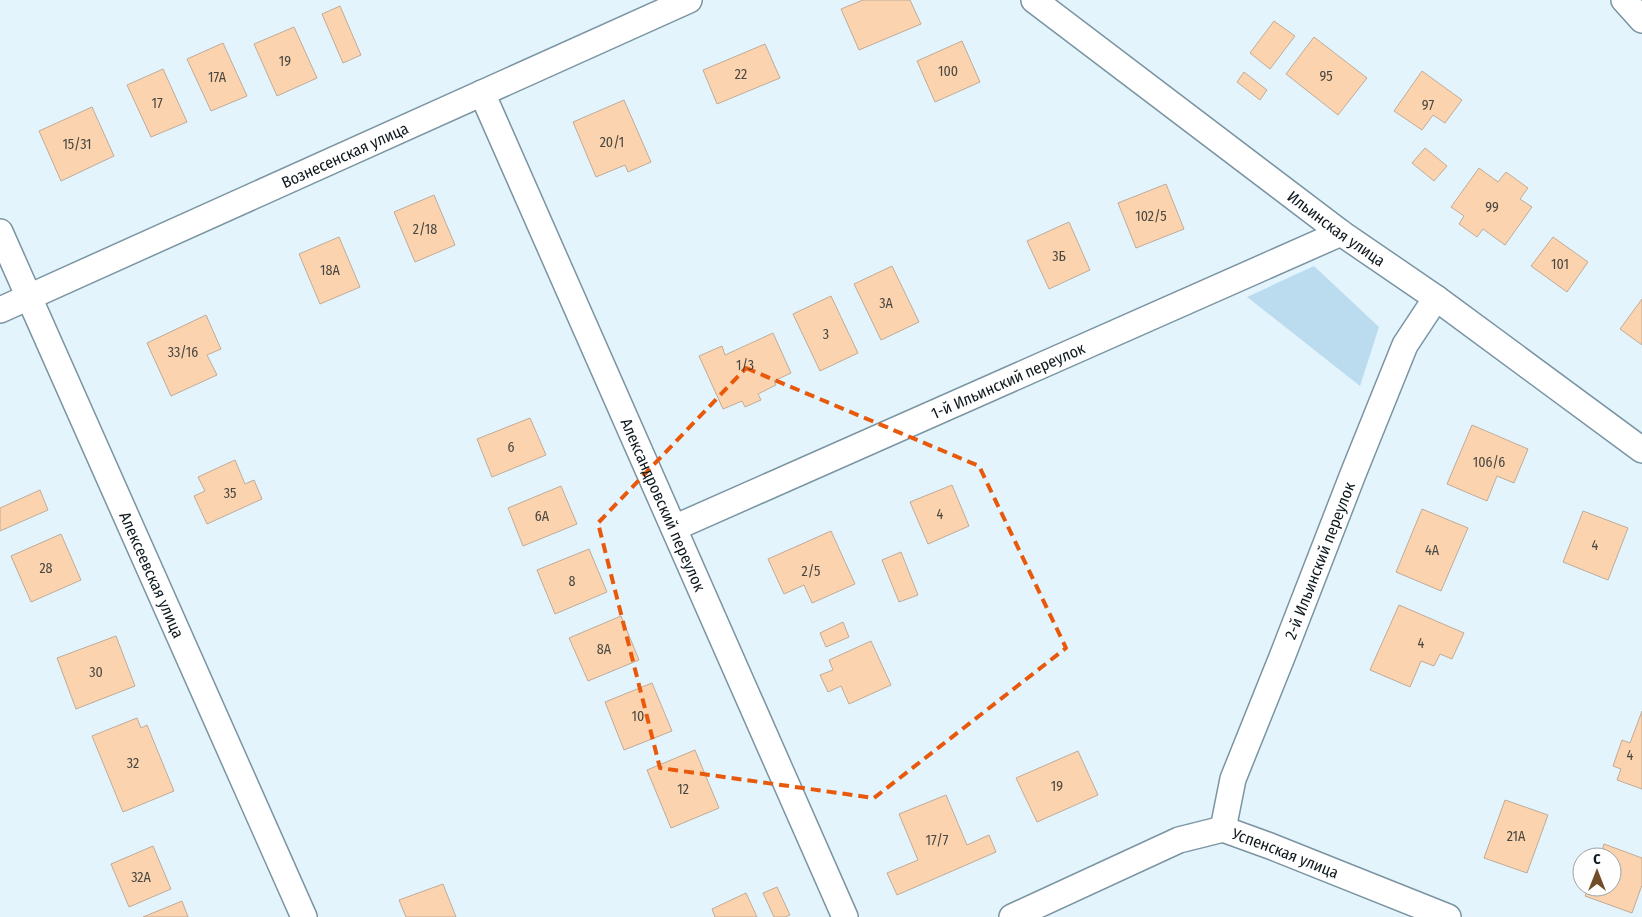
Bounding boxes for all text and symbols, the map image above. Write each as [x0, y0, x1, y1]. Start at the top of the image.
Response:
house number: 19 [279, 53, 291, 70]
house number: 100 [938, 63, 958, 80]
house number: 22 [735, 66, 747, 83]
house number: 95 [1319, 68, 1333, 85]
house number: 17А [208, 69, 227, 86]
house number: 17 [151, 95, 163, 112]
house number: 97 [1422, 97, 1434, 114]
street label: Вознесенская улица [279, 119, 411, 192]
house number: 20/1 [600, 134, 624, 151]
house number: 15/31 [62, 136, 92, 153]
street label: Ильинская улица [1284, 187, 1389, 271]
house number: 99 [1485, 199, 1499, 216]
house number: 102/5 [1135, 208, 1167, 225]
house number: 2/18 [413, 221, 437, 238]
house number: 3Б [1052, 248, 1066, 265]
house number: 101 [1551, 256, 1569, 273]
house number: 18А [320, 262, 341, 279]
house number: 3А [879, 295, 893, 312]
house number: 3 [823, 326, 829, 343]
street label: 1-й Ильинский переулок [928, 338, 1088, 423]
house number: 33/16 [168, 344, 198, 361]
house number: 1/3 [736, 357, 754, 374]
street label: Александровский переулок [617, 416, 710, 595]
house number: 6 [508, 439, 515, 456]
house number: 106/6 [1473, 454, 1505, 471]
street label: 2-й Ильинский переулок [1281, 479, 1359, 642]
house number: 35 [224, 485, 236, 502]
house number: 4 [937, 506, 944, 523]
house number: 6А [535, 508, 550, 525]
street label: Алексеевская улица [115, 509, 188, 641]
house number: 4 [1592, 537, 1599, 554]
house number: 4А [1425, 542, 1440, 559]
house number: 28 [39, 560, 53, 577]
house number: 2/5 [802, 563, 820, 580]
house number: 8 [569, 573, 576, 590]
house number: 4 [1418, 635, 1425, 652]
house number: 8А [597, 641, 612, 658]
house number: 30 [89, 664, 103, 681]
house number: 10 [632, 708, 644, 725]
house number: 4 [1627, 747, 1634, 764]
house number: 32 [127, 755, 139, 772]
house number: 19 [1051, 778, 1063, 795]
house number: 12 [677, 781, 689, 798]
street label: Успенская улица [1228, 824, 1341, 882]
house number: 21А [1507, 828, 1526, 845]
house number: 17/7 [926, 832, 949, 849]
north arrow [1572, 847, 1622, 897]
text: С [1593, 851, 1601, 868]
house number: 32А [131, 869, 152, 886]

